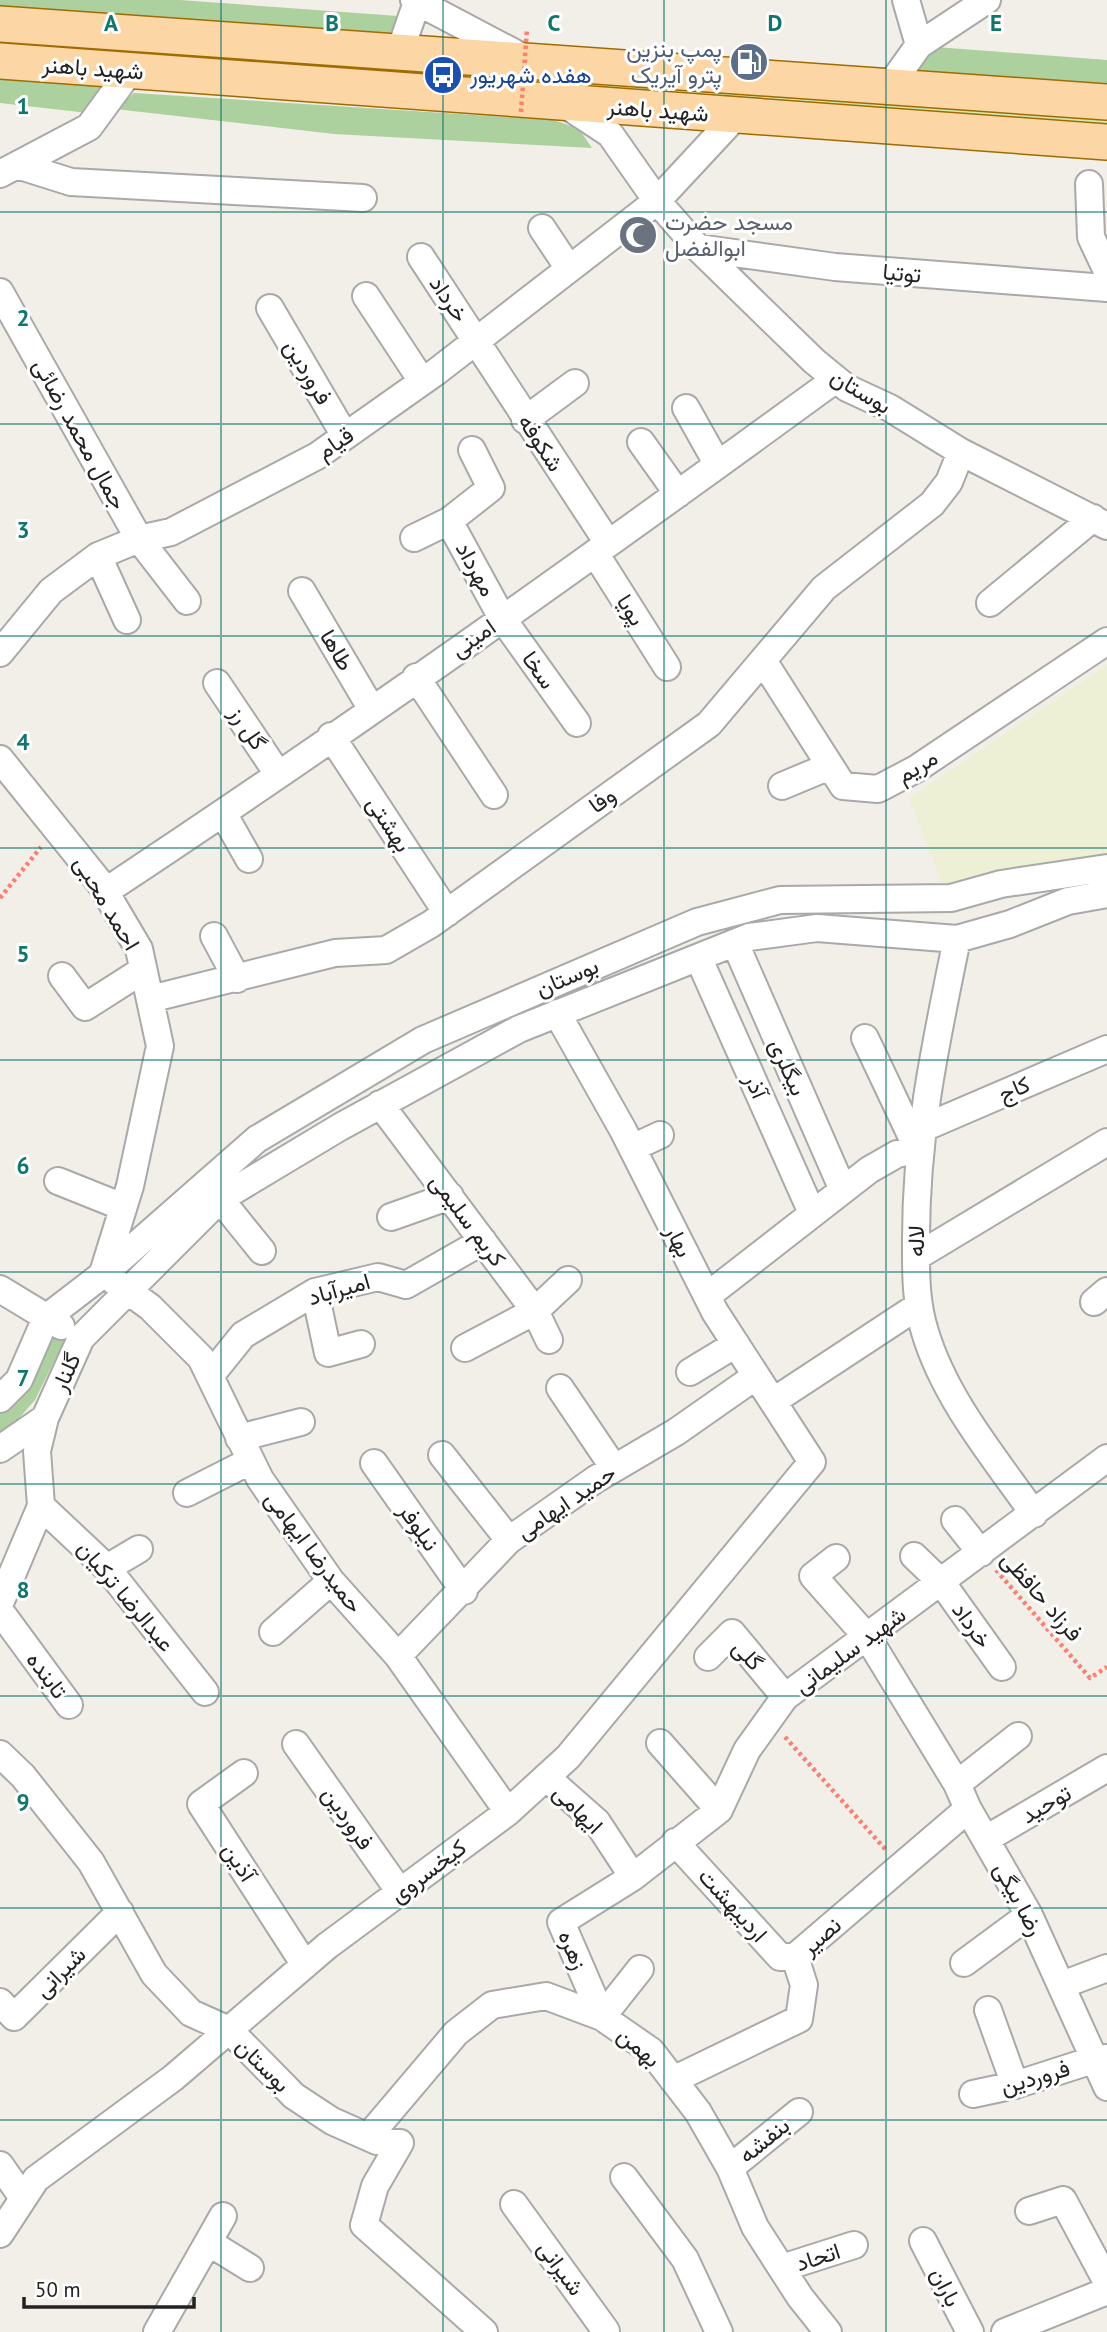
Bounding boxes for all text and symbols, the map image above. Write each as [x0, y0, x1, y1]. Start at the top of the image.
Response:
text: A [104, 8, 118, 37]
text: B [325, 8, 339, 37]
text: C [548, 8, 561, 37]
text: D [768, 8, 782, 37]
text: E [990, 8, 1002, 37]
place label: پمپ بنزین پترو آیریک [626, 34, 722, 91]
fuel station icon: پمپ بنزین پترو آیریک [728, 41, 770, 83]
street label: شهید باهنر [40, 49, 145, 87]
bus stop icon: هفده شهریور [422, 54, 464, 96]
place label: هفده شهریور [469, 60, 592, 90]
text: 1 [16, 91, 30, 120]
street label: شهید باهنر [605, 91, 710, 129]
place label: مسجد حضرت ابوالفضل [665, 207, 793, 263]
mosque icon: مسجد حضرت ابوالفضل [617, 214, 659, 256]
street label: توتیا [881, 256, 923, 290]
street label: خرداد [423, 270, 475, 328]
text: 2 [16, 303, 30, 332]
street label: فروردین [277, 334, 339, 410]
street label: جمال محمد رضائی [26, 353, 134, 515]
street label: بوستان [825, 361, 897, 421]
street label: شکوفه [511, 409, 571, 477]
street label: قیام [311, 420, 359, 466]
text: 3 [16, 515, 30, 544]
street label: مهرداد [449, 536, 503, 602]
street label: پویا [609, 589, 652, 632]
street label: امینی [444, 612, 501, 663]
street label: طاها [314, 624, 361, 676]
street label: سخا [516, 645, 563, 694]
street label: گل رز [222, 699, 274, 756]
text: 4 [16, 727, 30, 756]
street label: مریم [891, 742, 943, 790]
street label: وفا [582, 780, 621, 819]
street label: بهشتی [360, 790, 418, 858]
street label: احمد محبی [68, 850, 147, 955]
text: 5 [16, 939, 30, 968]
street label: بوستان [531, 950, 603, 1004]
street label: بیگلری [762, 1034, 814, 1100]
street label: آذر [737, 1068, 775, 1105]
street label: کاج [994, 1069, 1035, 1110]
text: 6 [16, 1151, 30, 1180]
street label: کریم سلیمی [423, 1167, 513, 1273]
street label: بهار [658, 1219, 700, 1262]
street label: لاله [901, 1225, 930, 1257]
street label: امیرآباد [304, 1266, 374, 1312]
street label: گلنار [44, 1348, 88, 1397]
text: 7 [16, 1363, 30, 1392]
street label: حمید ایهامی [510, 1458, 622, 1546]
street label: حمیدرضا ایهامی [258, 1485, 370, 1619]
street label: نیلوفر [391, 1496, 446, 1557]
street label: عبدالرضا ترکیان [71, 1534, 181, 1658]
street label: فرزاد حافظی [995, 1545, 1089, 1647]
text: 8 [16, 1575, 30, 1604]
street label: خرداد [945, 1596, 999, 1654]
street label: شهید سلیمانی [788, 1599, 912, 1701]
street label: گلی [727, 1633, 770, 1676]
street label: تابنده [20, 1646, 74, 1704]
street label: ایهامی [547, 1778, 609, 1840]
street label: توحید [1015, 1778, 1077, 1830]
street label: فروردین [315, 1780, 381, 1856]
text: 9 [16, 1787, 30, 1816]
street label: کیخسروی [384, 1832, 472, 1910]
street label: آذین [216, 1837, 264, 1888]
street label: رضا بیگی [987, 1857, 1051, 1941]
street label: اردیبهشت [692, 1862, 774, 1948]
street label: نصیر [794, 1910, 848, 1963]
street label: زهره [551, 1926, 595, 1974]
street label: شیرانی [28, 1940, 92, 2004]
street label: بهمن [611, 2020, 667, 2074]
street label: بوستان [229, 2031, 297, 2099]
street label: فروردین [997, 2053, 1073, 2101]
street label: بنفشه [732, 2110, 795, 2169]
street label: شیرانی [531, 2234, 591, 2302]
street label: اتحاد [792, 2236, 844, 2277]
street label: باران [924, 2262, 968, 2312]
scale bar [24, 2266, 194, 2310]
text: 50 m [35, 2276, 81, 2303]

